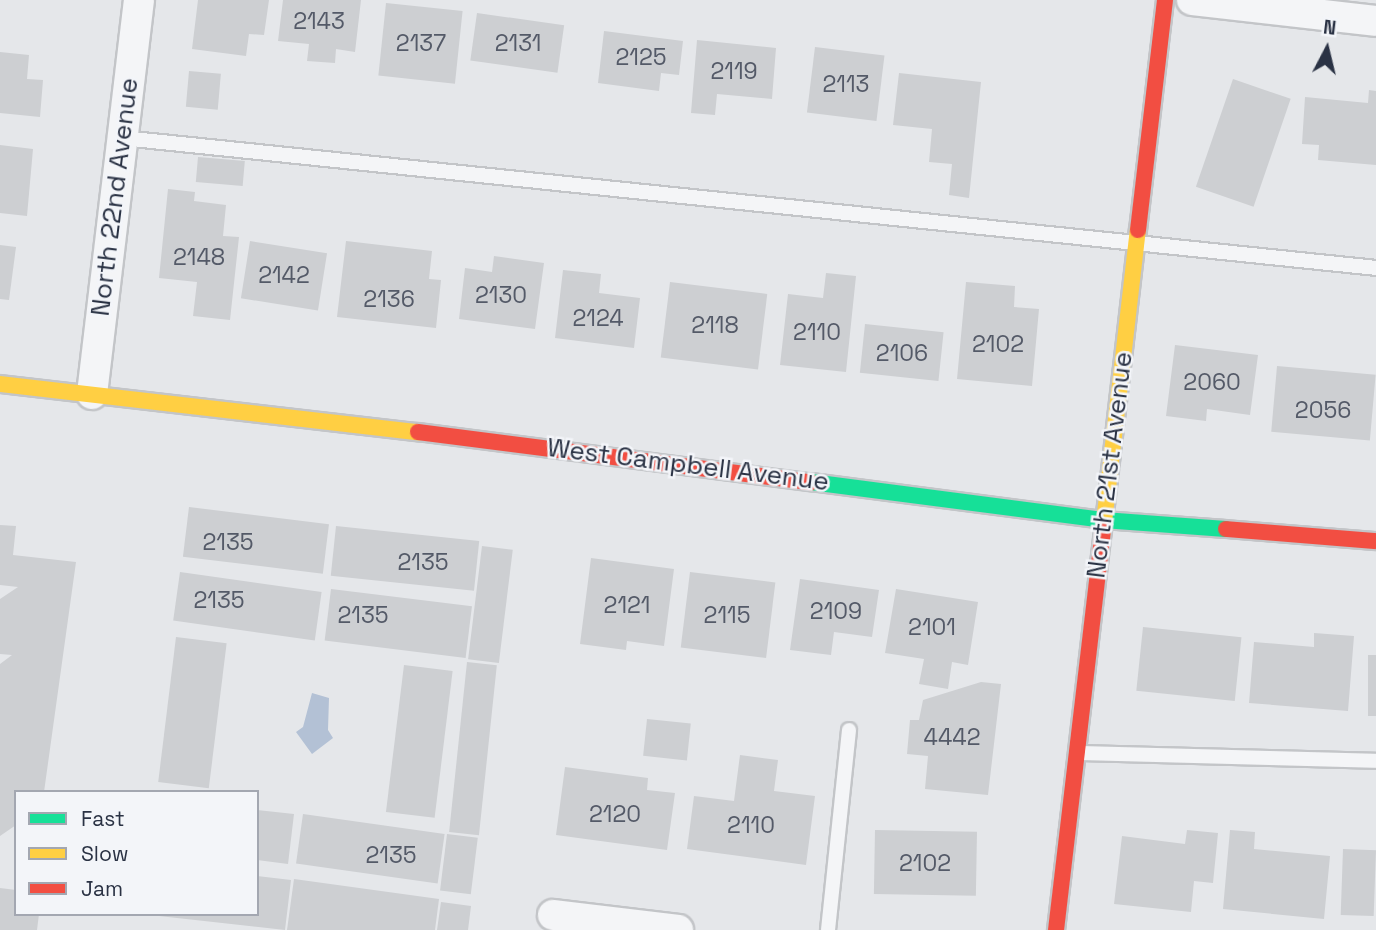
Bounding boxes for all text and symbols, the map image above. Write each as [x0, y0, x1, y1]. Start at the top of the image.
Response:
house number: 2143 [293, 7, 345, 35]
north arrow [1292, 14, 1362, 84]
text: N [1322, 14, 1337, 41]
house number: 2137 [396, 29, 446, 57]
house number: 2131 [495, 29, 541, 57]
house number: 2125 [615, 43, 667, 71]
house number: 2119 [710, 57, 758, 85]
house number: 2113 [823, 70, 869, 98]
street label: North 22nd Avenue [85, 76, 145, 318]
house number: 2148 [173, 243, 225, 271]
house number: 2142 [258, 261, 310, 289]
house number: 2130 [475, 281, 527, 309]
house number: 2136 [363, 285, 415, 313]
house number: 2124 [572, 304, 624, 332]
house number: 2118 [691, 311, 739, 339]
house number: 2110 [793, 318, 841, 346]
house number: 2102 [972, 330, 1024, 358]
house number: 2106 [876, 339, 928, 367]
street label: North 21st Avenue [1081, 350, 1139, 580]
house number: 2060 [1183, 368, 1241, 396]
house number: 2056 [1295, 396, 1351, 424]
street label: West Campbell Avenue [545, 432, 831, 498]
house number: 2135 [202, 528, 254, 556]
house number: 2135 [397, 548, 449, 576]
house number: 2135 [193, 586, 245, 614]
house number: 2121 [604, 591, 650, 619]
house number: 2109 [810, 597, 862, 625]
house number: 2135 [337, 601, 389, 629]
house number: 2115 [704, 601, 750, 629]
house number: 2101 [908, 613, 956, 641]
house number: 4442 [924, 723, 980, 751]
legend [14, 790, 259, 916]
house number: 2120 [589, 800, 641, 828]
text: Fast [81, 805, 125, 832]
house number: 2110 [727, 811, 775, 839]
text: Slow [81, 840, 129, 867]
house number: 2135 [365, 841, 417, 869]
house number: 2102 [899, 849, 951, 877]
text: Jam [81, 875, 123, 902]

